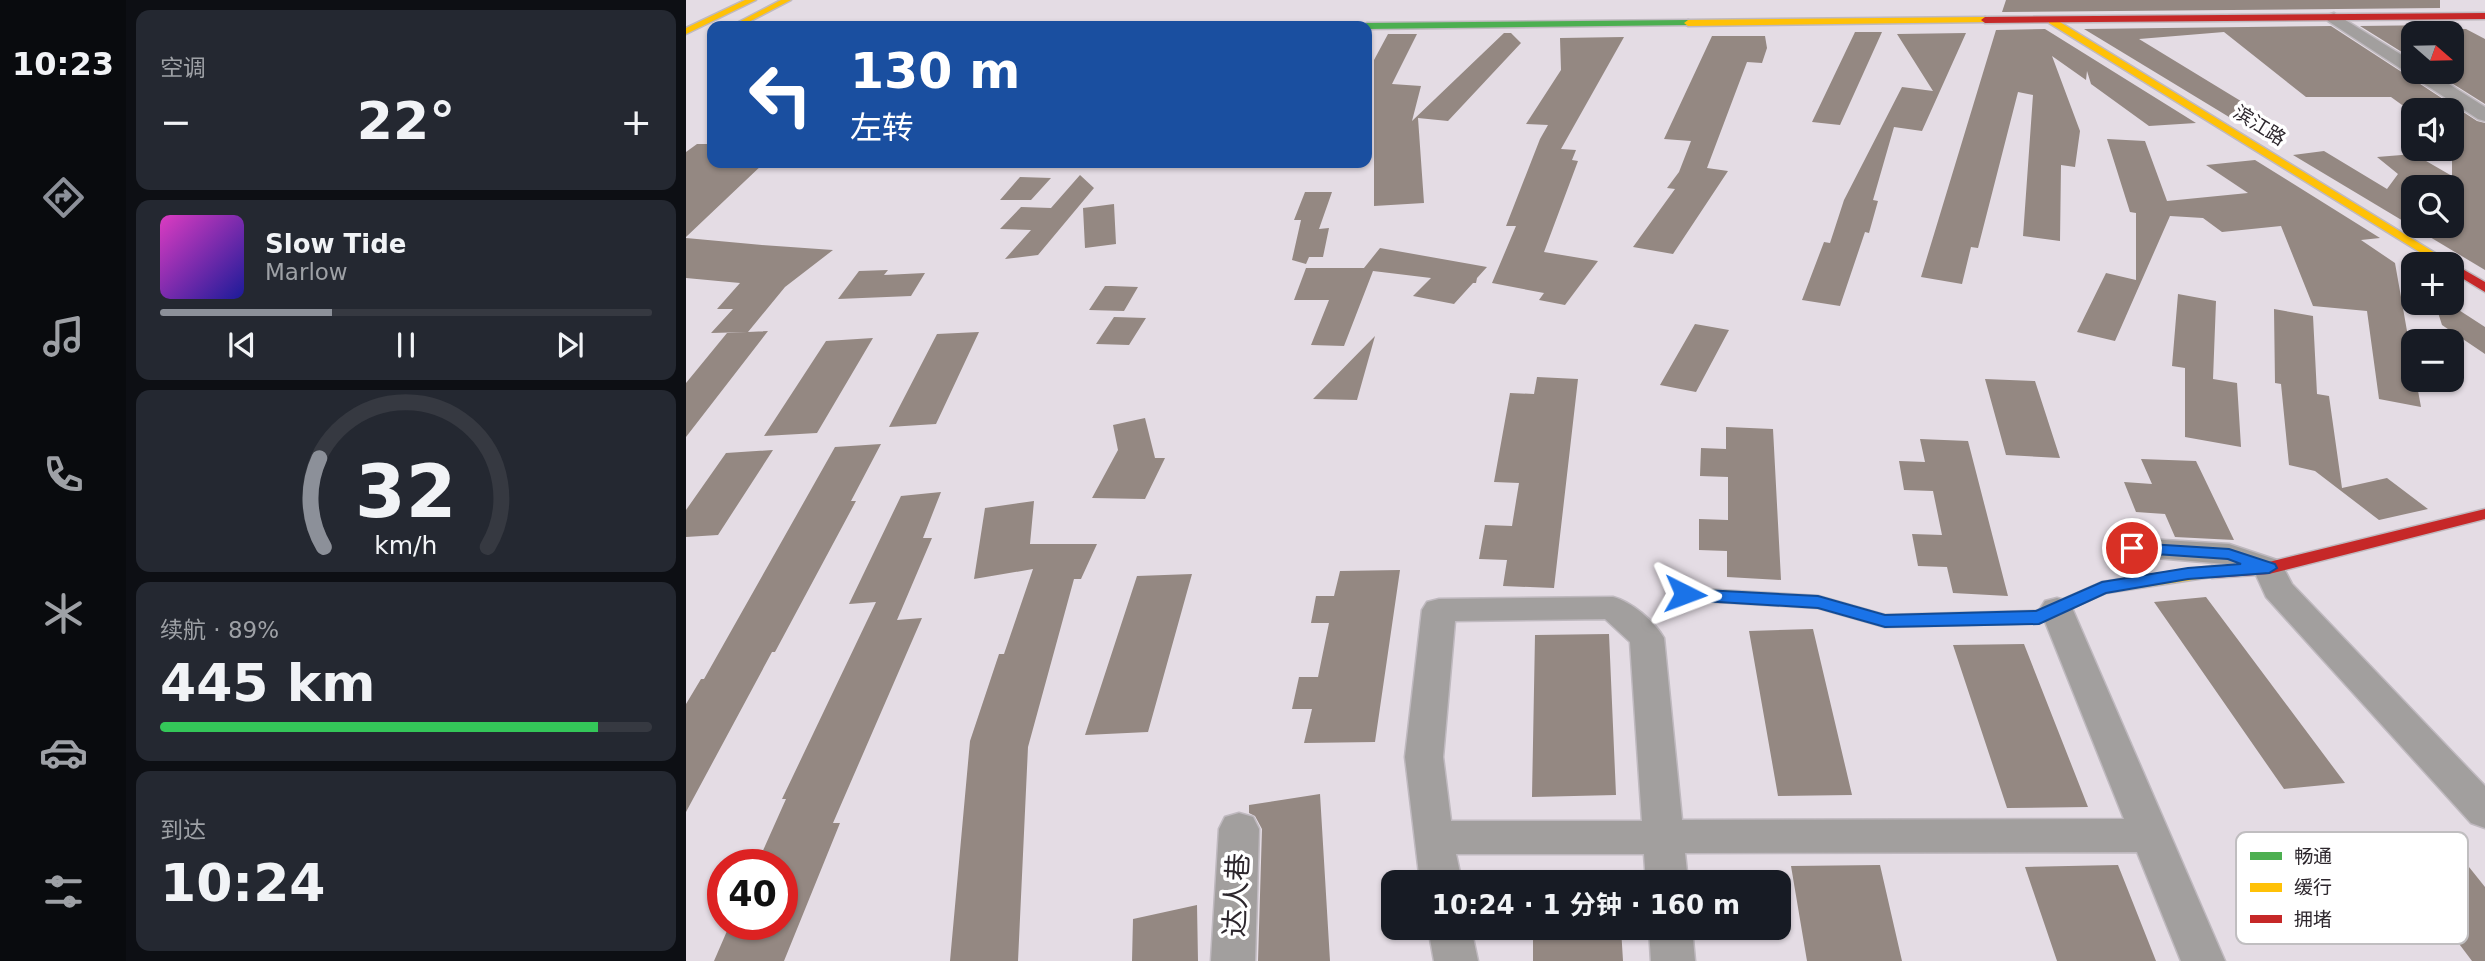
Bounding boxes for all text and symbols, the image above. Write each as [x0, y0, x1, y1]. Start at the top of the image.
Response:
north arrow [2401, 21, 2464, 84]
map controls [2401, 21, 2464, 392]
text: 130 m [850, 43, 1020, 100]
text: 10:23 [12, 45, 114, 83]
icon: left [735, 49, 826, 140]
text: 空调 [160, 55, 206, 81]
text: 22° [357, 91, 455, 151]
button: sound [2401, 98, 2464, 161]
text: − [160, 100, 192, 144]
text: + [620, 100, 652, 144]
street label: 滨江路 [2230, 101, 2290, 149]
text: 左转 [850, 109, 914, 147]
icon: directions [39, 173, 88, 222]
button: search [2401, 175, 2464, 238]
text: Slow Tide [265, 229, 406, 259]
button: + [2401, 252, 2464, 315]
text: Marlow [265, 259, 348, 285]
icon: music [39, 312, 88, 361]
icon: previous [223, 326, 261, 364]
icon: pause [387, 326, 425, 364]
icon: next [551, 326, 589, 364]
button: − [2401, 329, 2464, 392]
text: 32 [355, 449, 457, 534]
icon: phone [39, 450, 88, 499]
pin [2102, 518, 2162, 578]
icon: arrive [2113, 529, 2151, 567]
text: km/h [374, 530, 438, 559]
position arrow [1648, 557, 1722, 631]
icon: climate [39, 589, 88, 638]
text: 续航 · 89% [160, 617, 279, 643]
text: 445 km [160, 653, 375, 713]
icon: car [39, 728, 88, 777]
text: 到达 [160, 817, 206, 843]
legend [2236, 832, 2468, 944]
text: 畅通 [2294, 845, 2332, 867]
speed limit sign: 40 [707, 849, 798, 940]
street label: 达人巷 [1218, 852, 1255, 938]
text: 10:24 [160, 853, 326, 913]
icon: filters [39, 867, 88, 916]
text: 缓行 [2294, 876, 2332, 898]
text: 10:24 · 1 分钟 · 160 m [1432, 890, 1740, 920]
text: 拥堵 [2294, 908, 2332, 930]

